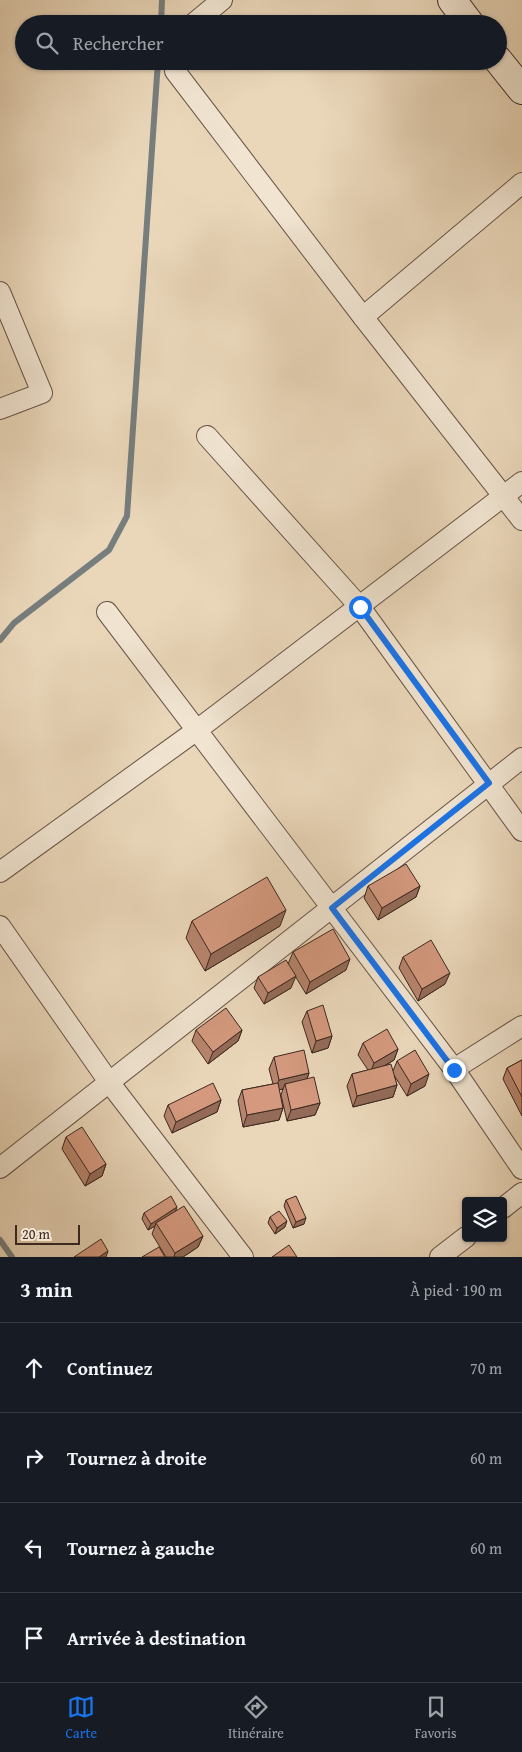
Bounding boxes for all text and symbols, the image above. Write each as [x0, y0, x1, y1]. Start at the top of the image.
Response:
search box [15, 15, 507, 70]
icon: search [33, 29, 61, 57]
text: Rechercher [73, 29, 164, 57]
route start [349, 596, 372, 619]
route end [443, 1059, 466, 1082]
map controls [462, 1197, 507, 1242]
button: layers [462, 1197, 507, 1242]
scale bar [15, 1222, 80, 1245]
text: 20 m [22, 1224, 50, 1244]
text: 3 min [20, 1274, 72, 1305]
text: À pied · 190 m [410, 1278, 502, 1302]
icon: ahead [20, 1354, 48, 1382]
text: Continuez [67, 1354, 153, 1382]
text: 70 m [470, 1356, 502, 1380]
icon: right [20, 1444, 48, 1472]
text: Tournez à droite [67, 1444, 207, 1472]
text: 60 m [470, 1446, 502, 1470]
icon: left [20, 1534, 48, 1562]
text: Tournez à gauche [67, 1534, 215, 1562]
text: 60 m [470, 1536, 502, 1560]
icon: arrive [20, 1624, 48, 1652]
text: Arrivée à destination [67, 1624, 246, 1652]
tab: Carte [65, 1693, 97, 1743]
tab: Itinéraire [228, 1693, 284, 1743]
tab: Favoris [415, 1693, 457, 1743]

